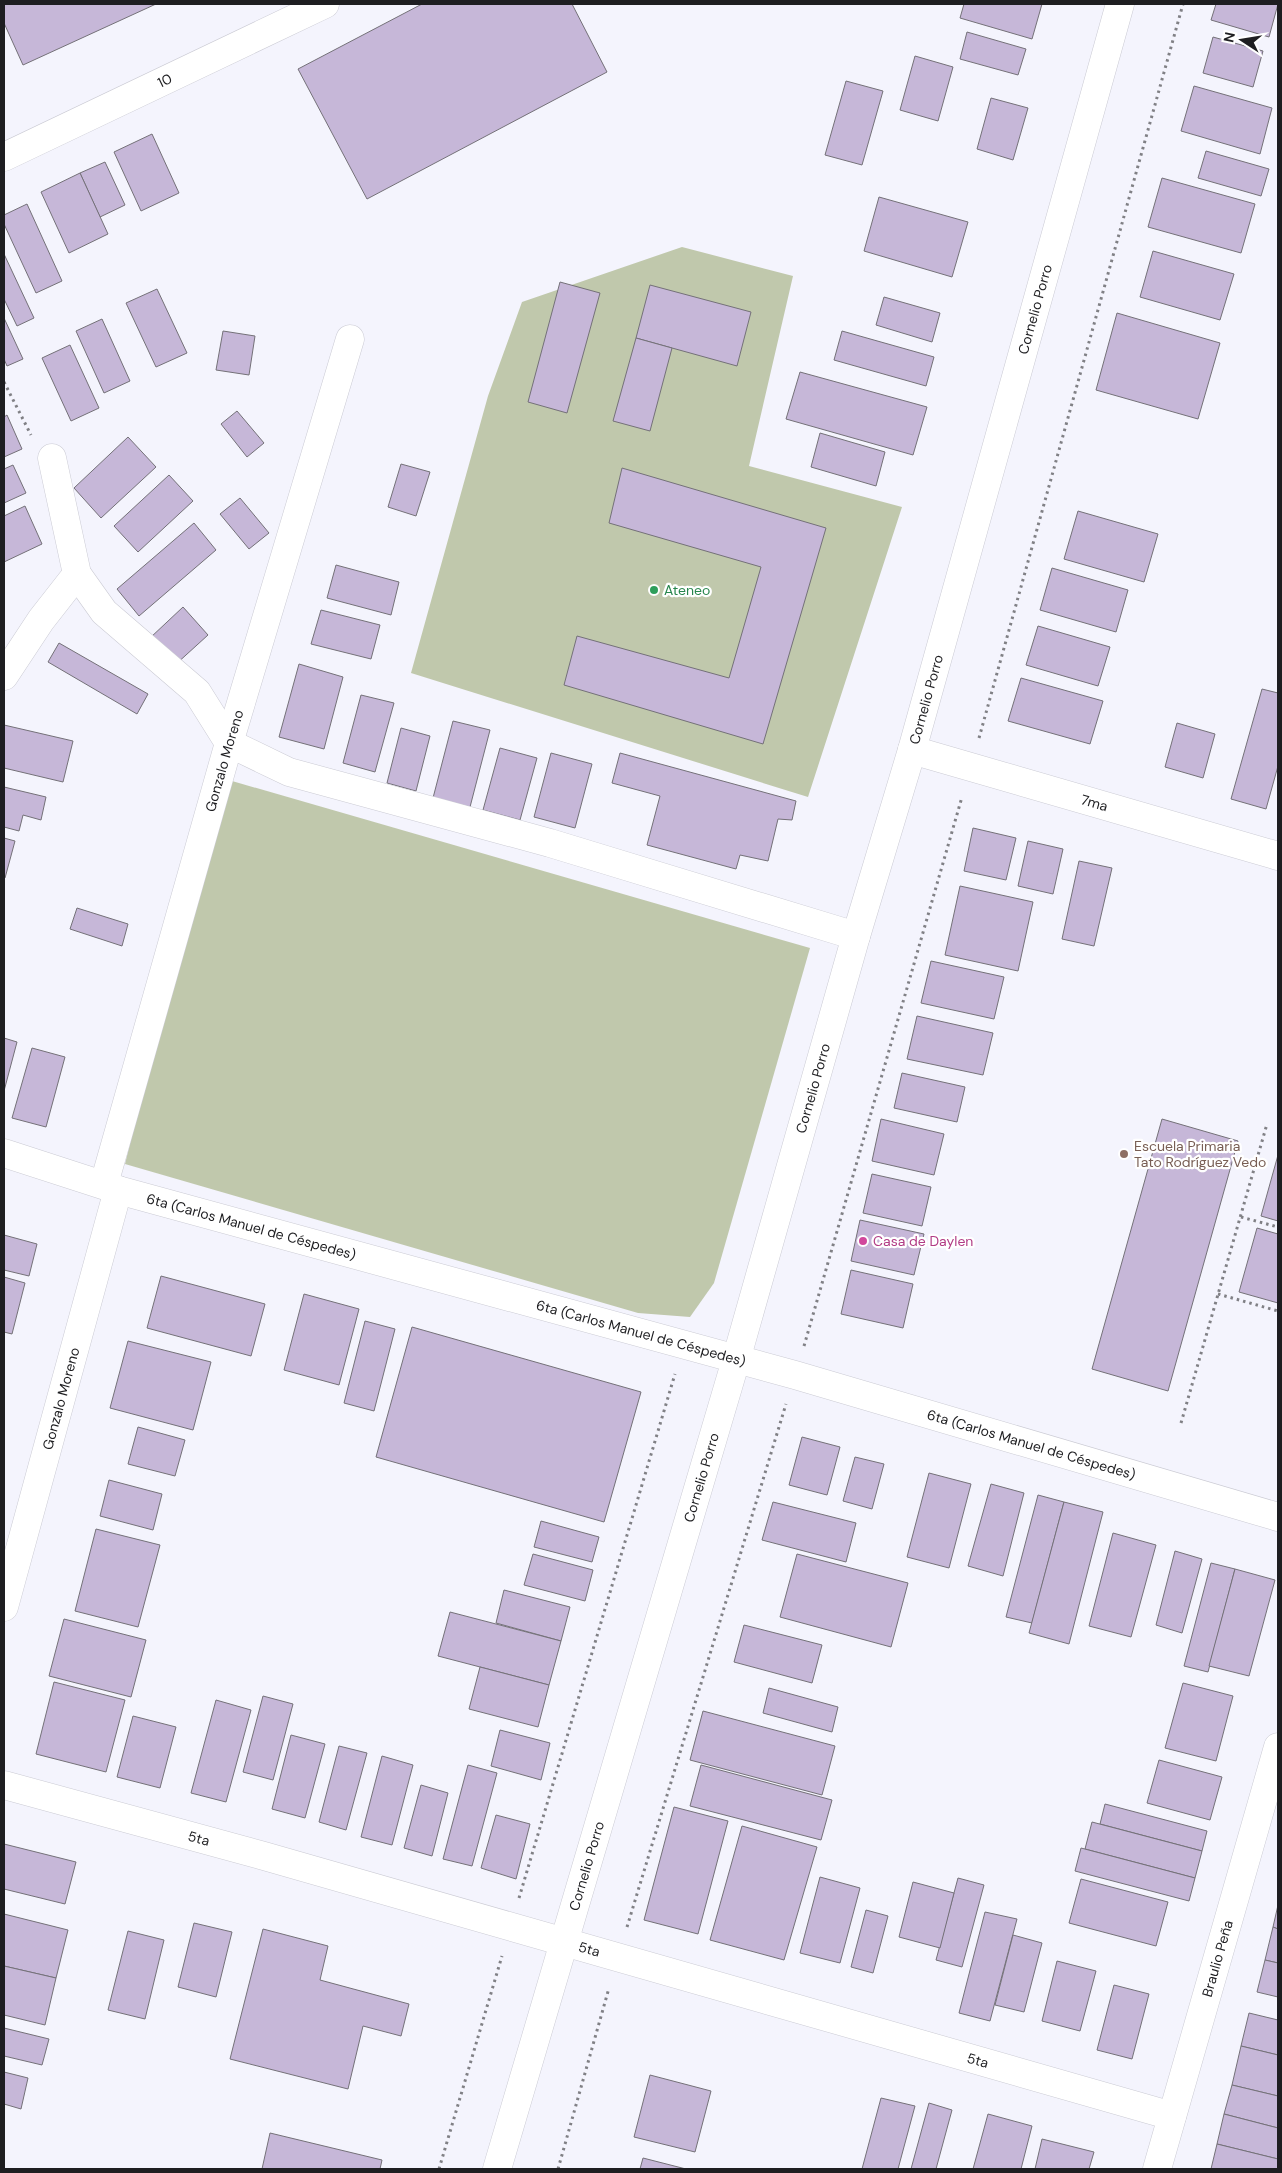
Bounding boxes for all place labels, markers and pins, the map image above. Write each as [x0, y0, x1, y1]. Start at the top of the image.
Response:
place label: Ateneo [664, 581, 710, 599]
marker: Ateneo [648, 584, 660, 596]
place label: Escuela Primaria Tato Rodríguez Vedo [1134, 1137, 1266, 1171]
marker: Escuela Primaria Tato Rodríguez Vedo [1118, 1148, 1130, 1160]
place label: Casa de Daylen [873, 1232, 973, 1250]
marker: Casa de Daylen [857, 1235, 869, 1247]

